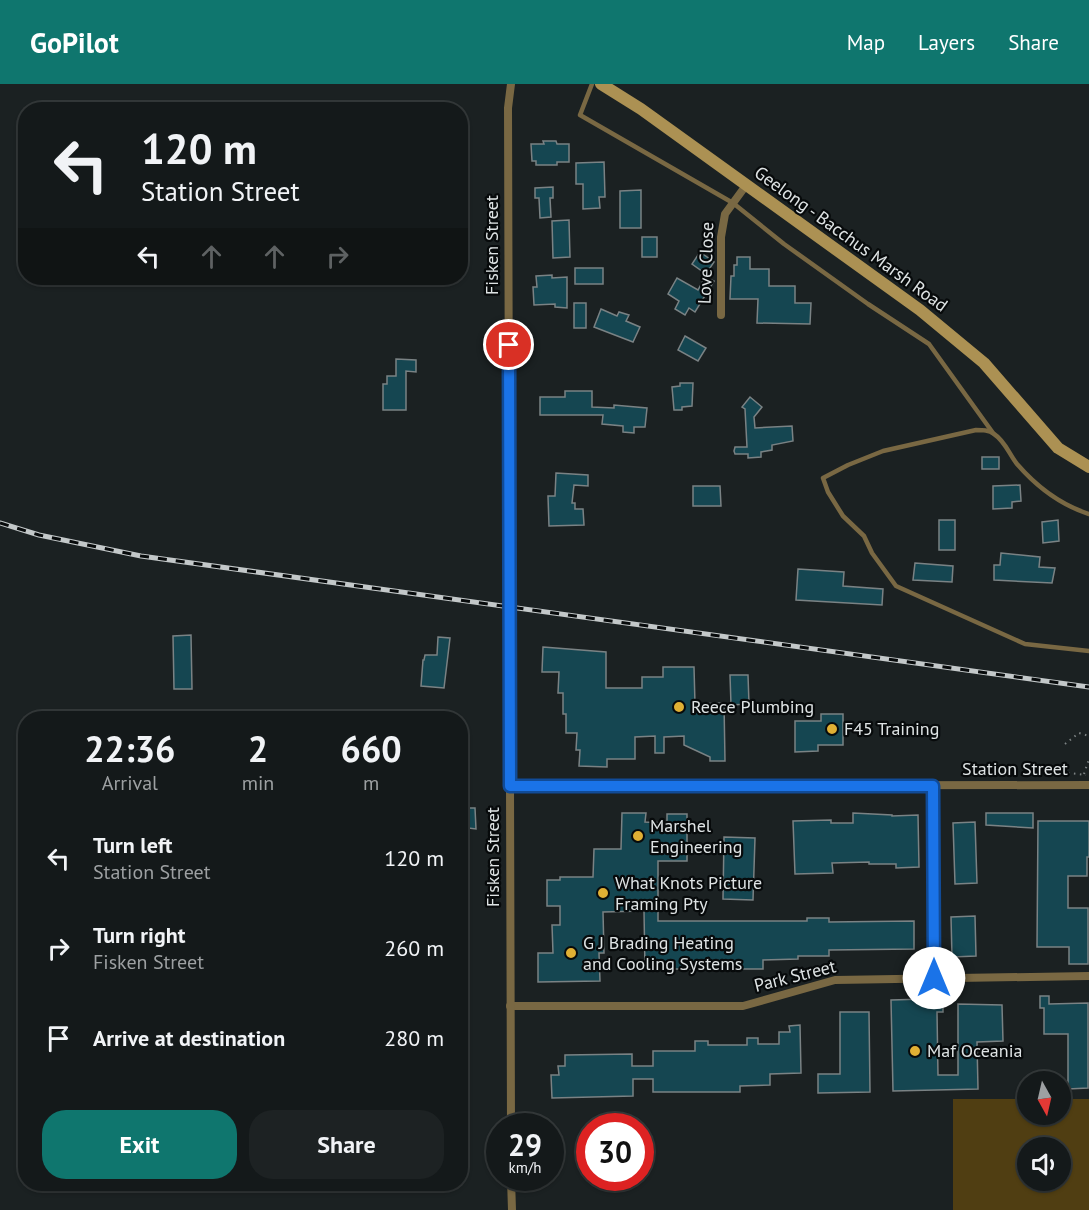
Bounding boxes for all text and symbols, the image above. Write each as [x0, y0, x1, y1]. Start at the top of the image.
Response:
text: GoPilot [30, 24, 119, 61]
text: Map [847, 29, 885, 56]
text: Layers [918, 29, 975, 56]
text: Share [1008, 29, 1059, 56]
text: 120 m [141, 121, 257, 176]
icon: left [42, 126, 120, 204]
street label: Geelong - Bacchus Marsh Road [750, 161, 953, 317]
text: Station Street [141, 174, 300, 208]
street label: Fisken Street [480, 195, 503, 295]
street label: Love Close [693, 222, 718, 304]
icon: left [132, 240, 165, 273]
icon: ahead [195, 240, 228, 273]
icon: ahead [258, 240, 291, 273]
icon: right [321, 240, 354, 273]
pin [483, 319, 534, 370]
icon: arrive [492, 328, 525, 361]
place label: Reece Plumbing [691, 695, 814, 718]
marker: Reece Plumbing [672, 700, 686, 714]
place label: F45 Training [844, 717, 939, 740]
marker: F45 Training [825, 722, 839, 736]
text: 22:36 [84, 725, 176, 772]
text: 2 [248, 725, 268, 772]
text: 660 [341, 725, 402, 772]
street label: Station Street [962, 757, 1068, 780]
text: Arrival [102, 770, 158, 796]
text: min [242, 770, 274, 796]
text: m [363, 770, 379, 796]
street label: Fisken Street [481, 807, 504, 907]
place label: Marshel Engineering [650, 814, 742, 858]
marker: Marshel Engineering [631, 829, 645, 843]
text: Turn left [93, 831, 173, 859]
icon: left [42, 842, 75, 875]
text: 120 m [384, 844, 444, 872]
text: Station Street [93, 859, 211, 885]
place label: What Knots Picture Framing Pty [615, 871, 762, 915]
marker: What Knots Picture Framing Pty [596, 886, 610, 900]
text: Turn right [93, 921, 185, 949]
place label: G J Brading Heating and Cooling Systems [583, 931, 742, 975]
icon: right [42, 932, 75, 965]
text: 260 m [384, 934, 444, 962]
marker: G J Brading Heating and Cooling Systems [564, 946, 578, 960]
position arrow [902, 946, 966, 1010]
text: Fisken Street [93, 949, 204, 975]
street label: Park Street [752, 954, 838, 997]
icon: arrive [42, 1022, 75, 1055]
text: Arrive at destination [93, 1024, 285, 1052]
text: 280 m [384, 1024, 444, 1052]
place label: Maf Oceania [927, 1039, 1022, 1062]
marker: Maf Oceania [908, 1044, 922, 1058]
north arrow [1017, 1071, 1071, 1125]
map controls [1017, 1071, 1071, 1191]
button: Exit [42, 1110, 237, 1179]
button: Share [249, 1110, 444, 1179]
speed limit sign: 30 [576, 1113, 654, 1191]
text: 29 [508, 1125, 542, 1164]
button: sound [1017, 1137, 1071, 1191]
text: km/h [509, 1158, 541, 1177]

